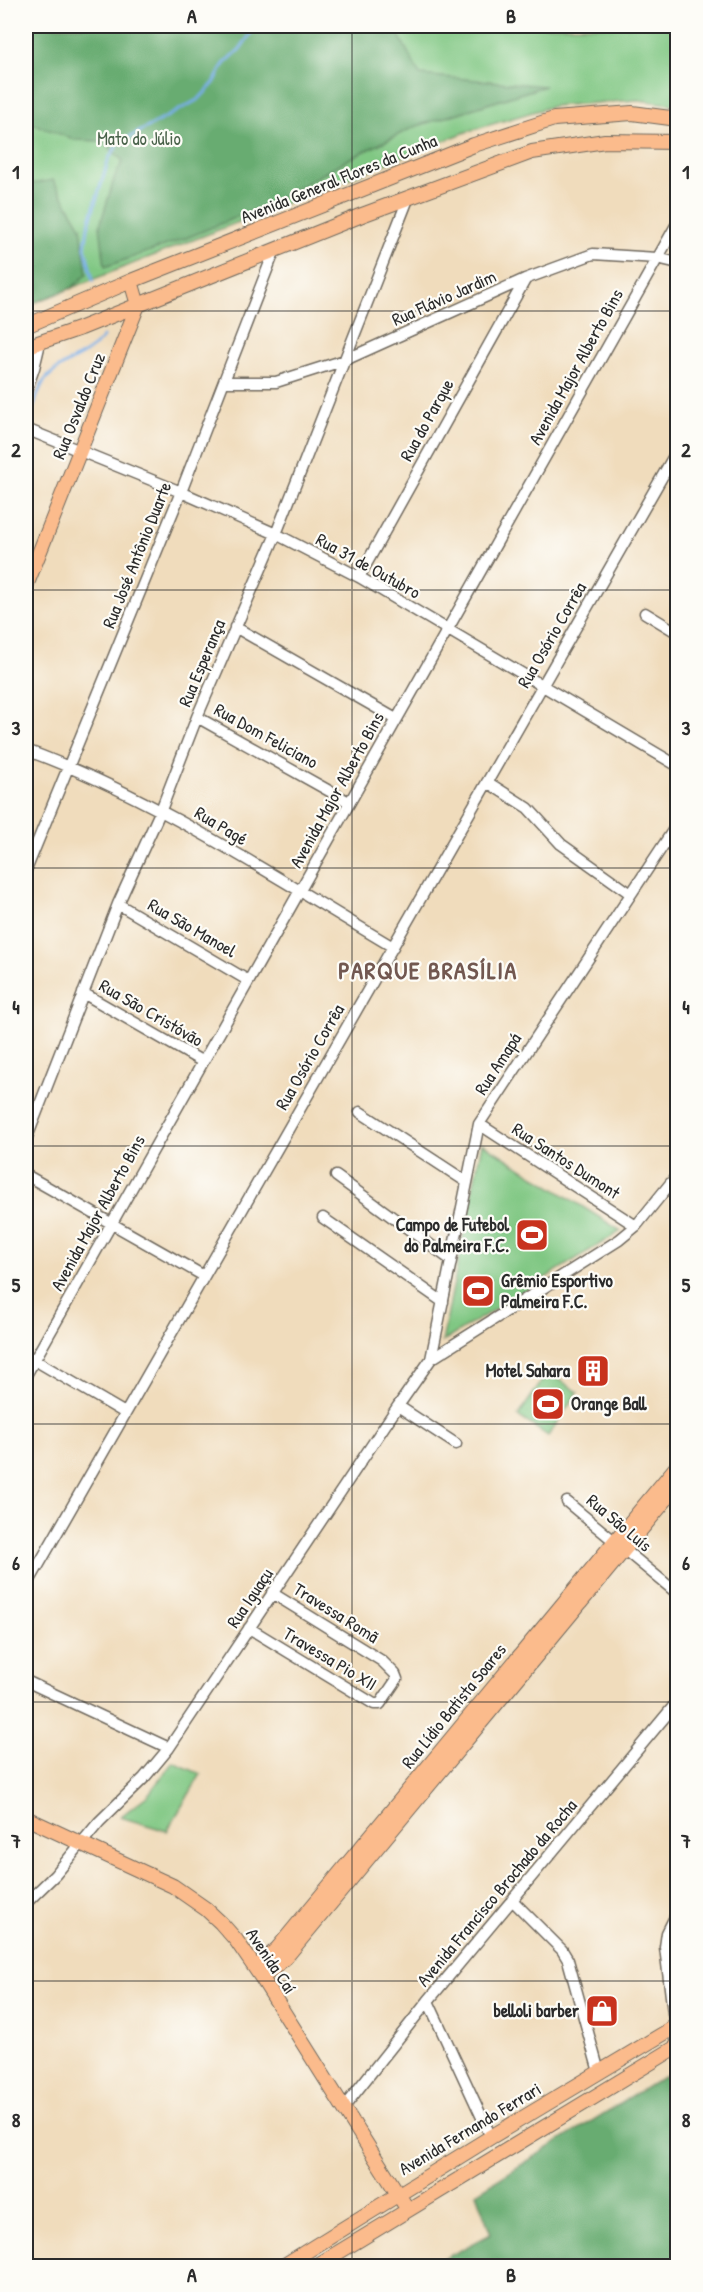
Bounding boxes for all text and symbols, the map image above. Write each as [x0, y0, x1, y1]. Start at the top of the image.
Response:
text: A [187, 2, 197, 29]
text: B [506, 2, 516, 29]
park label: Mato do Júlio [97, 126, 181, 151]
street label: Avenida General Flores da Cunha [237, 128, 441, 229]
text: 1 [12, 158, 20, 185]
text: 1 [682, 158, 690, 185]
street label: Rua Flávio Jardim [388, 263, 500, 332]
street label: Avenida Major Alberto Bins [522, 284, 629, 449]
street label: Rua Osvaldo Cruz [46, 349, 111, 463]
street label: Rua do Parque [394, 374, 459, 465]
text: 2 [11, 436, 21, 463]
text: 2 [681, 436, 691, 463]
street label: Rua José Antônio Duarte [96, 478, 177, 632]
street label: Rua 31 de Outubro [312, 527, 425, 605]
street label: Rua Osório Corrêa [511, 577, 592, 692]
street label: Rua Esperança [172, 615, 231, 710]
street label: Rua Dom Feliciano [210, 697, 323, 774]
street label: Avenida Major Alberto Bins [283, 707, 390, 872]
text: 3 [12, 714, 21, 741]
text: 3 [682, 714, 691, 741]
street label: Rua Pagé [190, 800, 252, 851]
street label: Rua São Manoel [143, 892, 241, 963]
district label: PARQUE BRASÍLIA [338, 954, 518, 986]
street label: Rua São Cristóvão [95, 973, 208, 1052]
text: 4 [12, 993, 20, 1020]
text: 4 [682, 993, 690, 1020]
street label: Rua Osório Corrêa [269, 999, 350, 1114]
street label: Rua Amapá [468, 1028, 527, 1100]
street label: Rua Santos Dumont [507, 1116, 626, 1205]
street label: Avenida Major Alberto Bins [44, 1130, 151, 1295]
place label: Campo de Futebol do Palmeira F.C. [396, 1212, 510, 1258]
sports icon: Campo de Futebol do Palmeira F.C. [514, 1217, 550, 1253]
place label: Grêmio Esportivo Palmeira F.C. [501, 1268, 614, 1314]
text: 5 [12, 1271, 21, 1298]
text: 5 [682, 1271, 691, 1298]
sports icon: Grêmio Esportivo Palmeira F.C. [460, 1273, 496, 1309]
building icon: Motel Sahara [575, 1353, 611, 1389]
place label: Motel Sahara [486, 1358, 571, 1383]
sports icon: Orange Ball [530, 1386, 566, 1422]
place label: Orange Ball [571, 1391, 648, 1417]
street label: Rua São Luís [581, 1488, 657, 1557]
text: 6 [12, 1549, 20, 1576]
text: 6 [682, 1549, 690, 1576]
street label: Rua Iguaçu [220, 1563, 279, 1633]
street label: Travessa Romã [289, 1576, 384, 1649]
street label: Travessa Pio XII [279, 1621, 382, 1696]
street label: Rua Lídio Batista Soares [395, 1638, 512, 1773]
street label: Avenida Francisco Brochado da Rocha [411, 1794, 582, 1992]
text: 7 [10, 1827, 21, 1854]
text: 7 [680, 1827, 691, 1854]
street label: Avenida Caí [240, 1923, 303, 1999]
shop icon: belloli barber [584, 1993, 620, 2029]
place label: belloli barber [494, 1998, 579, 2023]
street label: Avenida Fernando Ferrari [394, 2076, 546, 2181]
text: 8 [12, 2106, 21, 2133]
text: 8 [682, 2106, 691, 2133]
text: A [187, 2261, 197, 2288]
text: B [506, 2261, 516, 2288]

